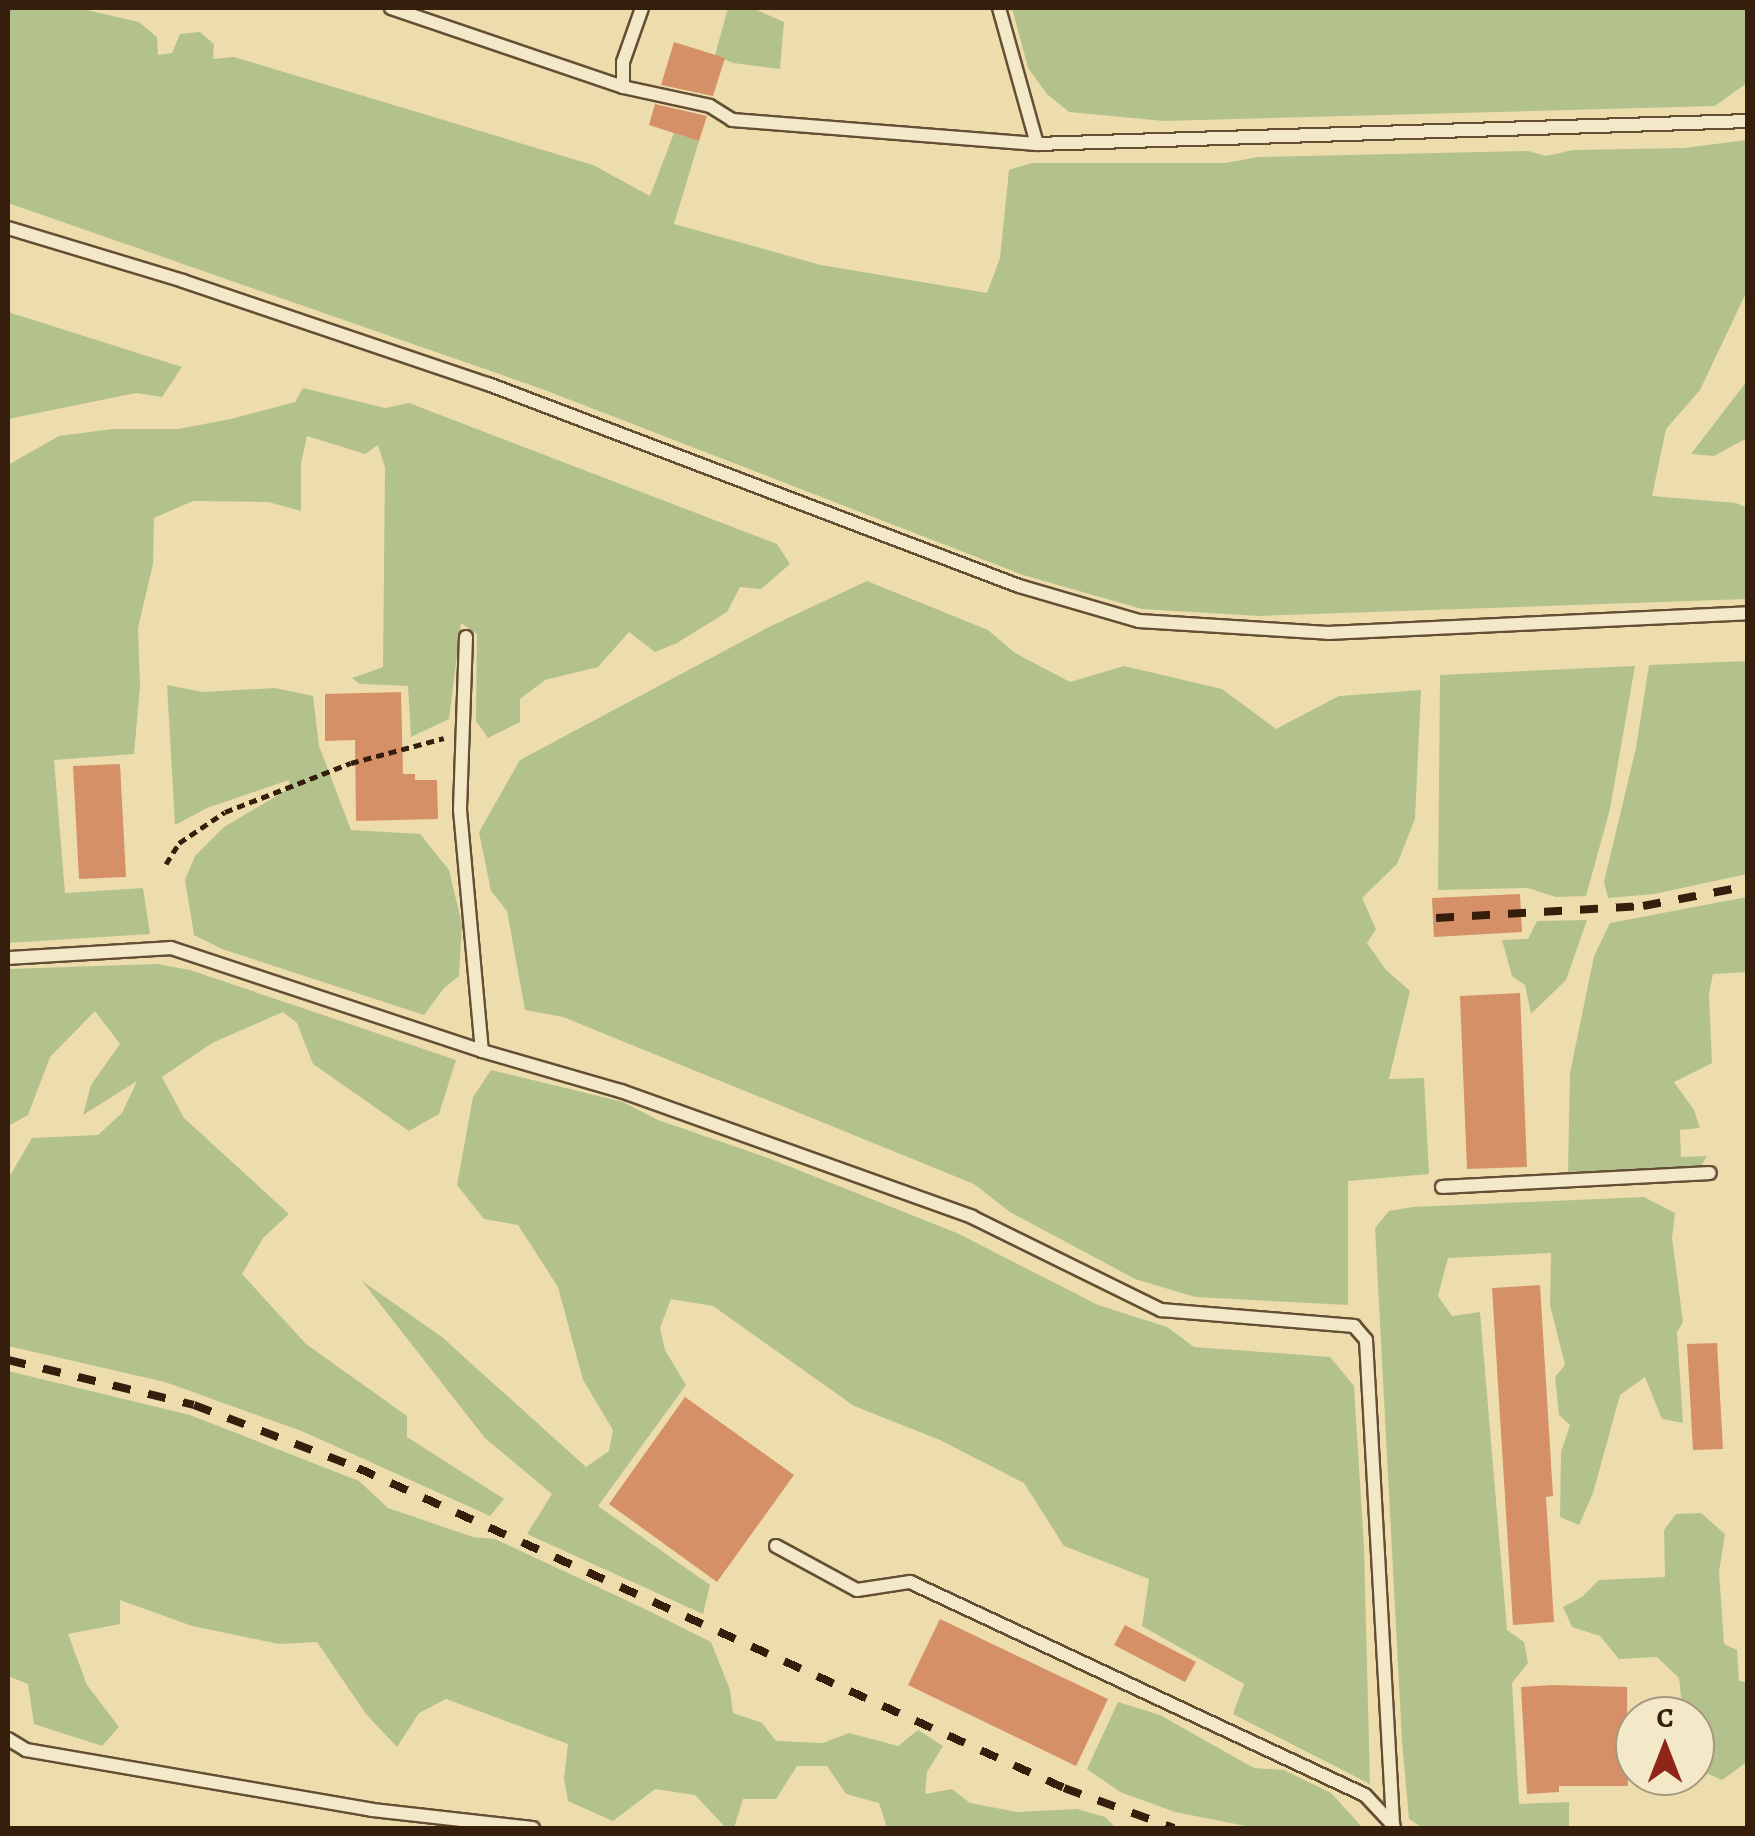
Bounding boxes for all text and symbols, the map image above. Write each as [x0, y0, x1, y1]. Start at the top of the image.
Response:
north arrow [1615, 1696, 1715, 1796]
text: С [1656, 1699, 1674, 1737]

